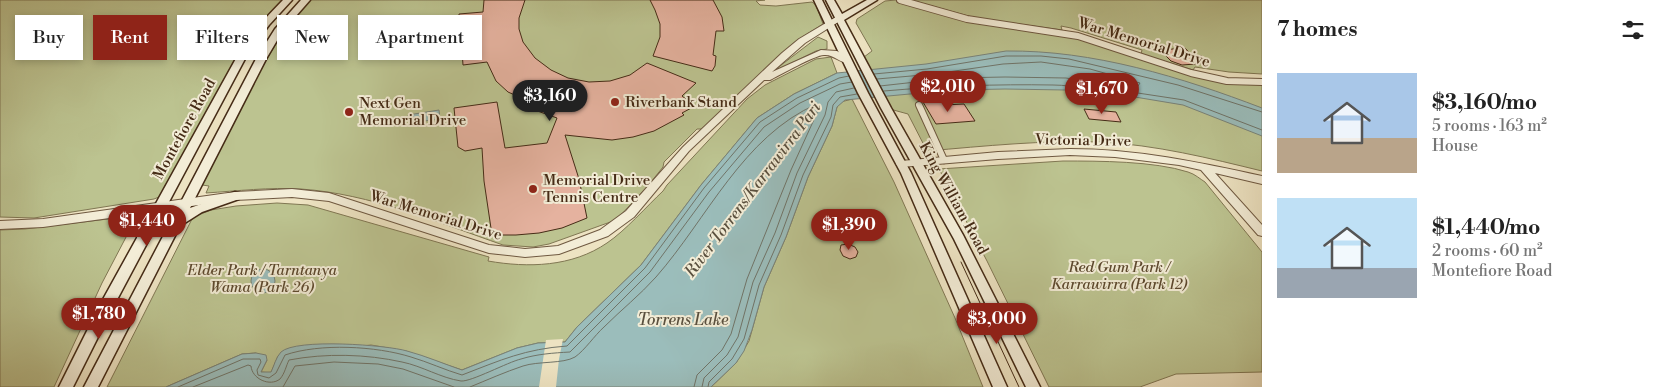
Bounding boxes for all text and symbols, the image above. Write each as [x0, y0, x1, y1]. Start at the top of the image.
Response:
street label: War Memorial Drive [1074, 13, 1212, 72]
chip: Buy [15, 15, 83, 60]
chip: Rent [93, 15, 167, 60]
chip: Filters [177, 15, 267, 60]
chip: New [277, 15, 348, 60]
chip: Apartment [358, 15, 482, 60]
icon: filters [1619, 16, 1647, 44]
text: 7 homes [1277, 17, 1358, 43]
pin: $2,010 [907, 70, 989, 113]
pin: $1,670 [1061, 72, 1143, 115]
street label: Montefiore Road [149, 75, 220, 183]
text: $2,010 [921, 77, 975, 97]
text: $1,670 [1076, 79, 1128, 99]
pin: $3,160 [509, 80, 591, 122]
text: $3,160 [523, 86, 577, 106]
text: $3,160/mo [1432, 90, 1537, 116]
place label: Riverbank Stand [625, 93, 737, 112]
icon: home [1317, 93, 1377, 153]
place label: Next Gen Memorial Drive [359, 94, 466, 130]
marker: Riverbank Stand [609, 96, 621, 108]
water label: River Torrens/Karrawirra Pari [680, 98, 825, 282]
marker: Next Gen Memorial Drive [343, 106, 355, 118]
text: 5 rooms · 163 m² [1432, 116, 1547, 136]
street label: Victoria Drive [1034, 130, 1131, 151]
text: House [1432, 136, 1478, 156]
street label: King William Road [915, 138, 993, 258]
place label: Memorial Drive Tennis Centre [543, 171, 650, 207]
marker: Memorial Drive Tennis Centre [527, 183, 539, 195]
street label: War Memorial Drive [366, 186, 504, 245]
pin: $1,440 [106, 204, 188, 247]
pin: $1,390 [808, 208, 890, 251]
text: $1,440 [119, 211, 175, 231]
text: $1,390 [822, 215, 876, 235]
text: $1,440/mo [1432, 215, 1541, 241]
icon: home [1317, 218, 1377, 278]
text: 2 rooms · 60 m² [1432, 241, 1543, 261]
park label: Red Gum Park / Karrawirra (Park 12) [1051, 258, 1188, 294]
park label: Elder Park / Tarntanya Wama (Park 26) [186, 261, 337, 297]
text: Montefiore Road [1432, 261, 1552, 281]
pin: $1,780 [58, 298, 140, 340]
pin: $3,000 [956, 302, 1038, 345]
text: $1,780 [72, 304, 126, 324]
text: $3,000 [968, 309, 1026, 329]
water label: Torrens Lake [638, 310, 729, 330]

